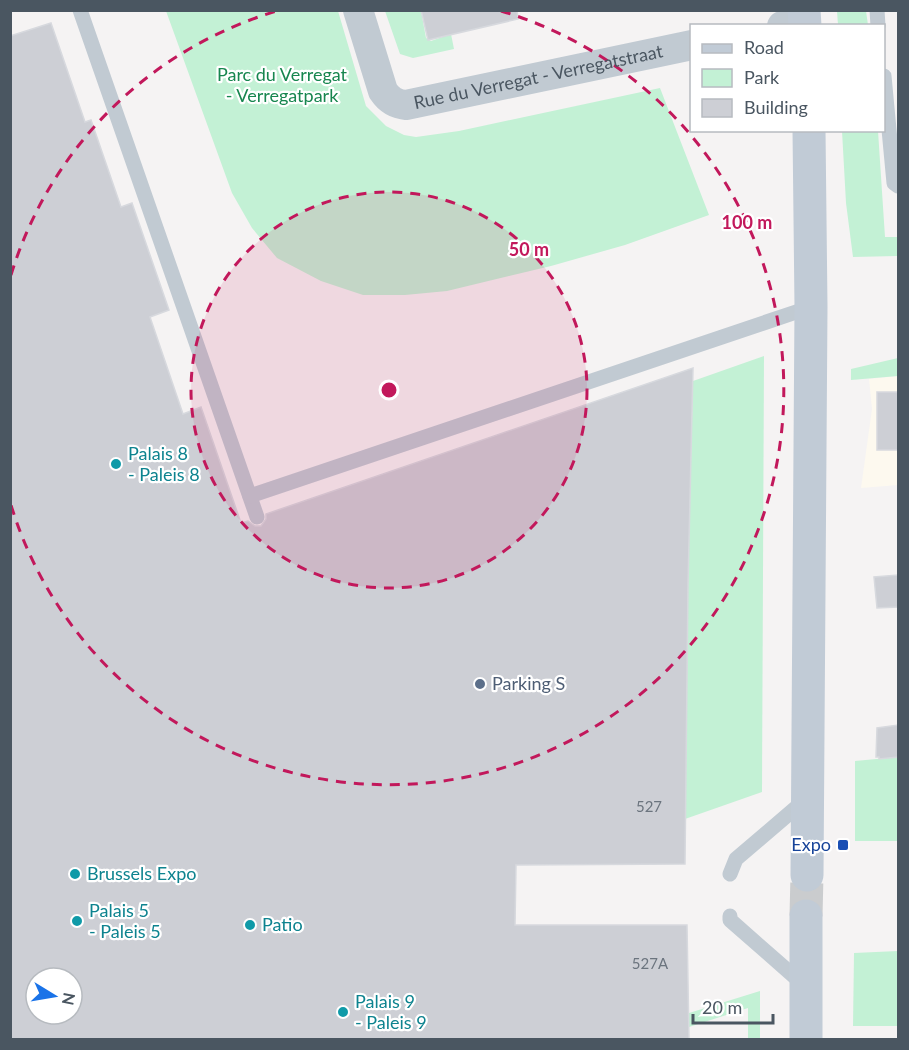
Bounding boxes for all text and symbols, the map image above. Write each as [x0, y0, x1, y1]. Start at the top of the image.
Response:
legend [690, 24, 885, 132]
text: Road [744, 36, 784, 58]
street label: Rue du Verregat - Verregatstraat [412, 39, 665, 113]
park label: Parc du Verregat - Verregatpark [217, 63, 348, 106]
text: Park [744, 66, 780, 88]
text: Building [744, 96, 808, 118]
text: 100 m [722, 211, 772, 233]
text: 50 m [509, 238, 549, 260]
centre of rings [379, 380, 399, 400]
place label: Palais 8 - Paleis 8 [128, 442, 200, 485]
marker: Palais 8 - Paleis 8 [109, 457, 123, 471]
place label: Parking S [492, 672, 565, 694]
marker: Parking S [473, 677, 487, 691]
house number: 527 [636, 797, 662, 815]
place label: Expo [791, 833, 831, 855]
marker: Expo [836, 838, 850, 852]
place label: Brussels Expo [87, 862, 196, 884]
marker: Brussels Expo [68, 867, 82, 881]
place label: Palais 5 - Paleis 5 [89, 899, 161, 942]
place label: Patio [262, 913, 303, 935]
marker: Palais 5 - Paleis 5 [70, 914, 84, 928]
marker: Patio [243, 918, 257, 932]
house number: 527A [632, 954, 669, 972]
north arrow [24, 966, 84, 1026]
scale bar [693, 987, 772, 1025]
place label: Palais 9 - Paleis 9 [355, 990, 427, 1033]
text: N [59, 991, 80, 1007]
text: 20 m [702, 996, 742, 1018]
marker: Palais 9 - Paleis 9 [336, 1005, 350, 1019]

